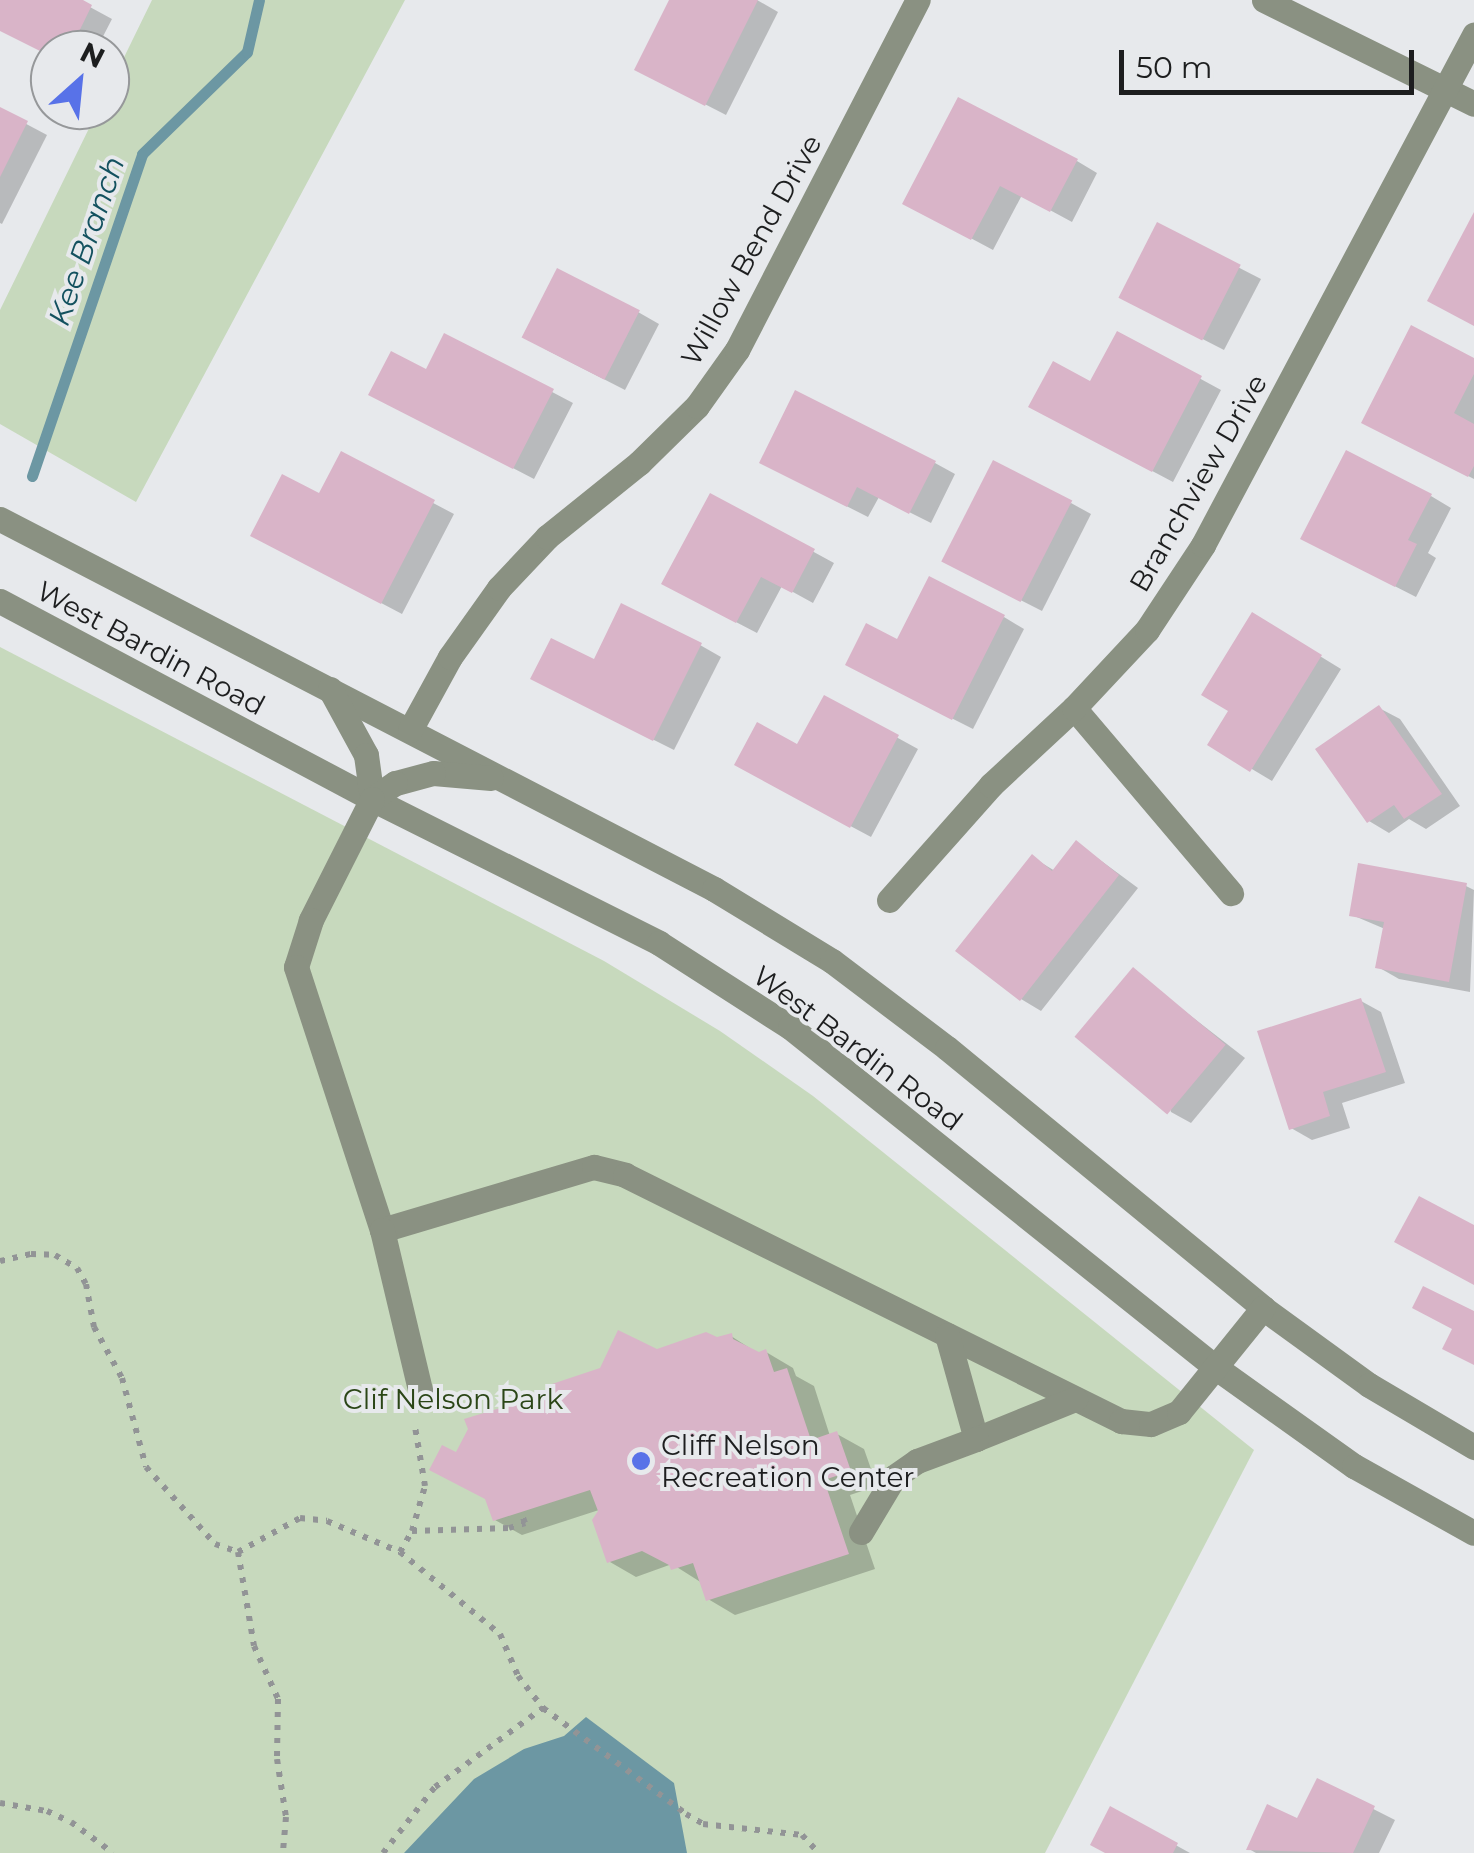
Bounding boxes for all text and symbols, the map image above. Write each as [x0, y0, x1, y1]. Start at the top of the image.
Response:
north arrow [30, 30, 130, 130]
scale bar [1124, 30, 1419, 92]
text: N [75, 35, 111, 75]
text: 50 m [1136, 49, 1213, 86]
street label: Willow Bend Drive [674, 129, 828, 371]
water label: Kee Branch [41, 152, 133, 330]
street label: Branchview Drive [1122, 368, 1274, 598]
street label: West Bardin Road [31, 574, 271, 722]
street label: West Bardin Road [747, 958, 969, 1138]
park label: Clif Nelson Park [343, 1382, 563, 1416]
place label: Cliff Nelson Recreation Center [661, 1428, 915, 1494]
marker: Cliff Nelson Recreation Center [630, 1450, 652, 1472]

